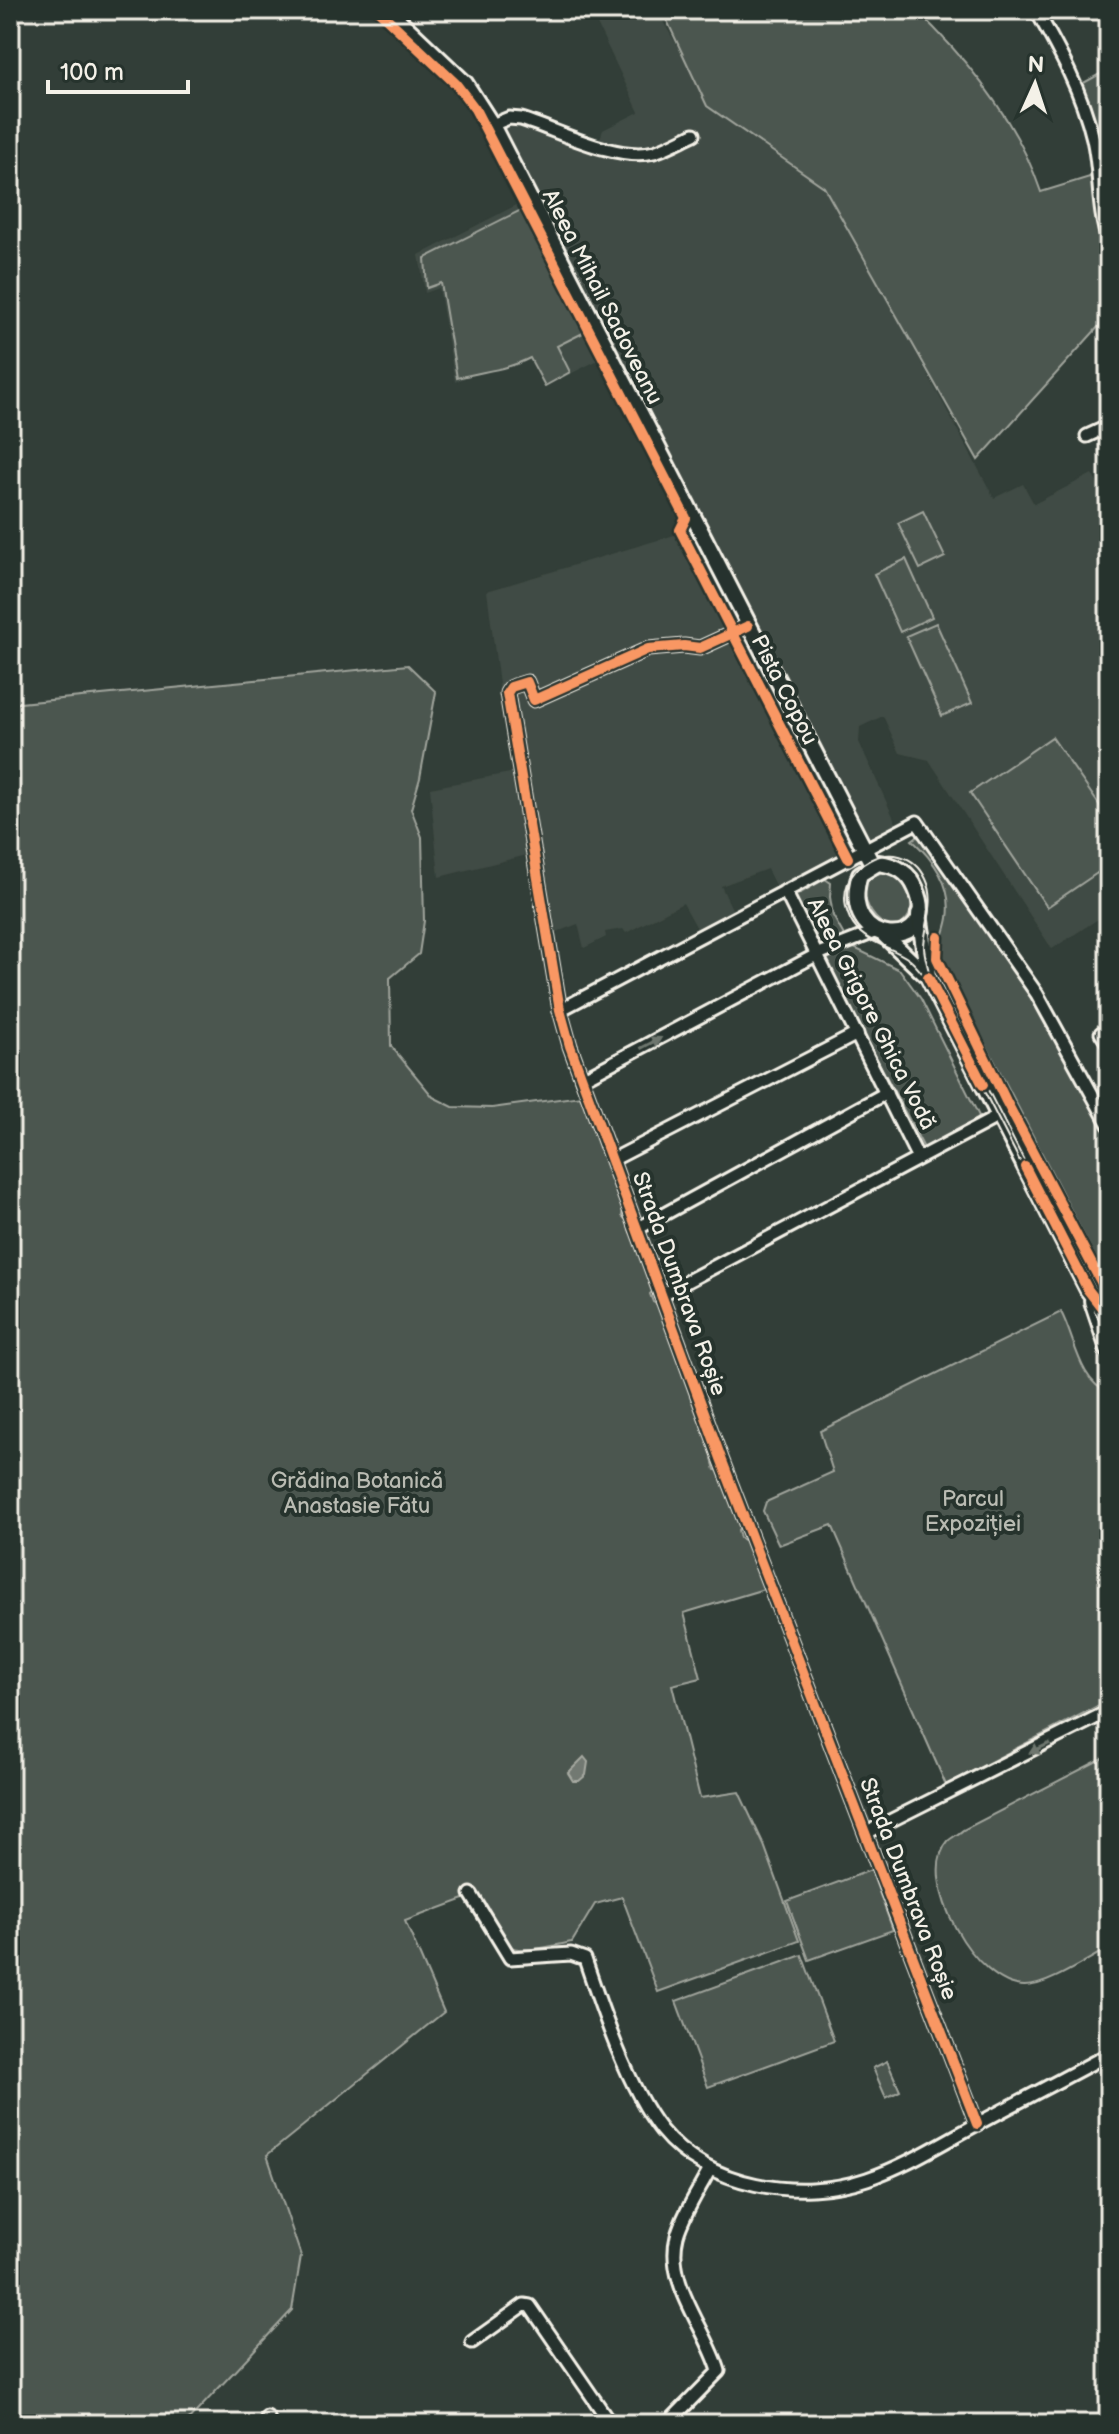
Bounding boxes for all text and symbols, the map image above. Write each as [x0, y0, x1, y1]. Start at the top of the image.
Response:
scale bar [48, 44, 188, 94]
north arrow [995, 44, 1075, 124]
text: N [1027, 52, 1045, 79]
text: 100 m [60, 58, 124, 87]
street label: Aleea Mihail Sadoveanu [536, 185, 668, 409]
street label: Pista Copou [745, 631, 823, 749]
street label: Aleea Grigore Ghica Vodă [801, 894, 941, 1134]
one-way arrow [640, 1036, 663, 1049]
street label: Strada Dumbrava Roșie [626, 1169, 732, 1399]
park label: Grădina Botanică Anastasie Fătu [271, 1468, 443, 1520]
park label: Parcul Expoziției [925, 1486, 1021, 1538]
one-way arrow [1029, 1741, 1052, 1754]
street label: Strada Dumbrava Roșie [853, 1774, 963, 2004]

